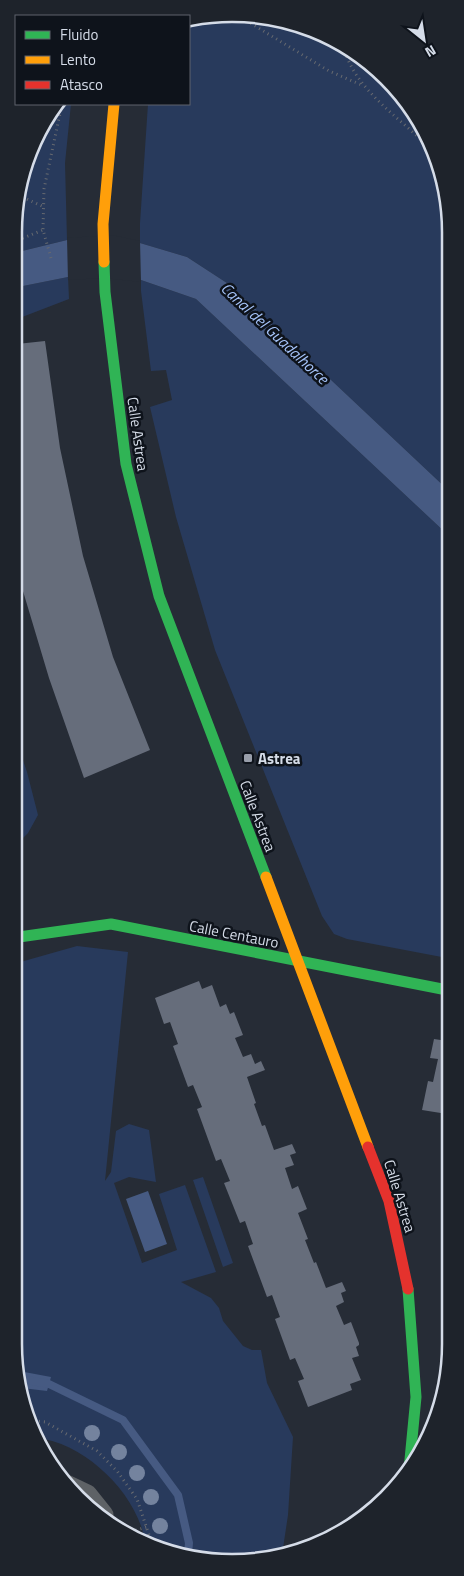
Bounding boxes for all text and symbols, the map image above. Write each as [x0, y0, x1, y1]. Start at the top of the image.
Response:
legend [15, 15, 190, 105]
north arrow [399, 15, 449, 65]
text: Fluido [60, 23, 99, 46]
text: N [421, 40, 440, 63]
text: Lento [60, 48, 96, 71]
text: Atasco [60, 73, 103, 96]
water label: Canal del Guadalhorce [216, 276, 336, 391]
street label: Calle Astrea [121, 395, 155, 473]
place label: Astrea [258, 747, 301, 770]
marker: Astrea [242, 752, 254, 764]
street label: Calle Astrea [234, 777, 282, 855]
street label: Calle Centauro [187, 914, 281, 954]
street label: Calle Astrea [378, 1157, 422, 1236]

